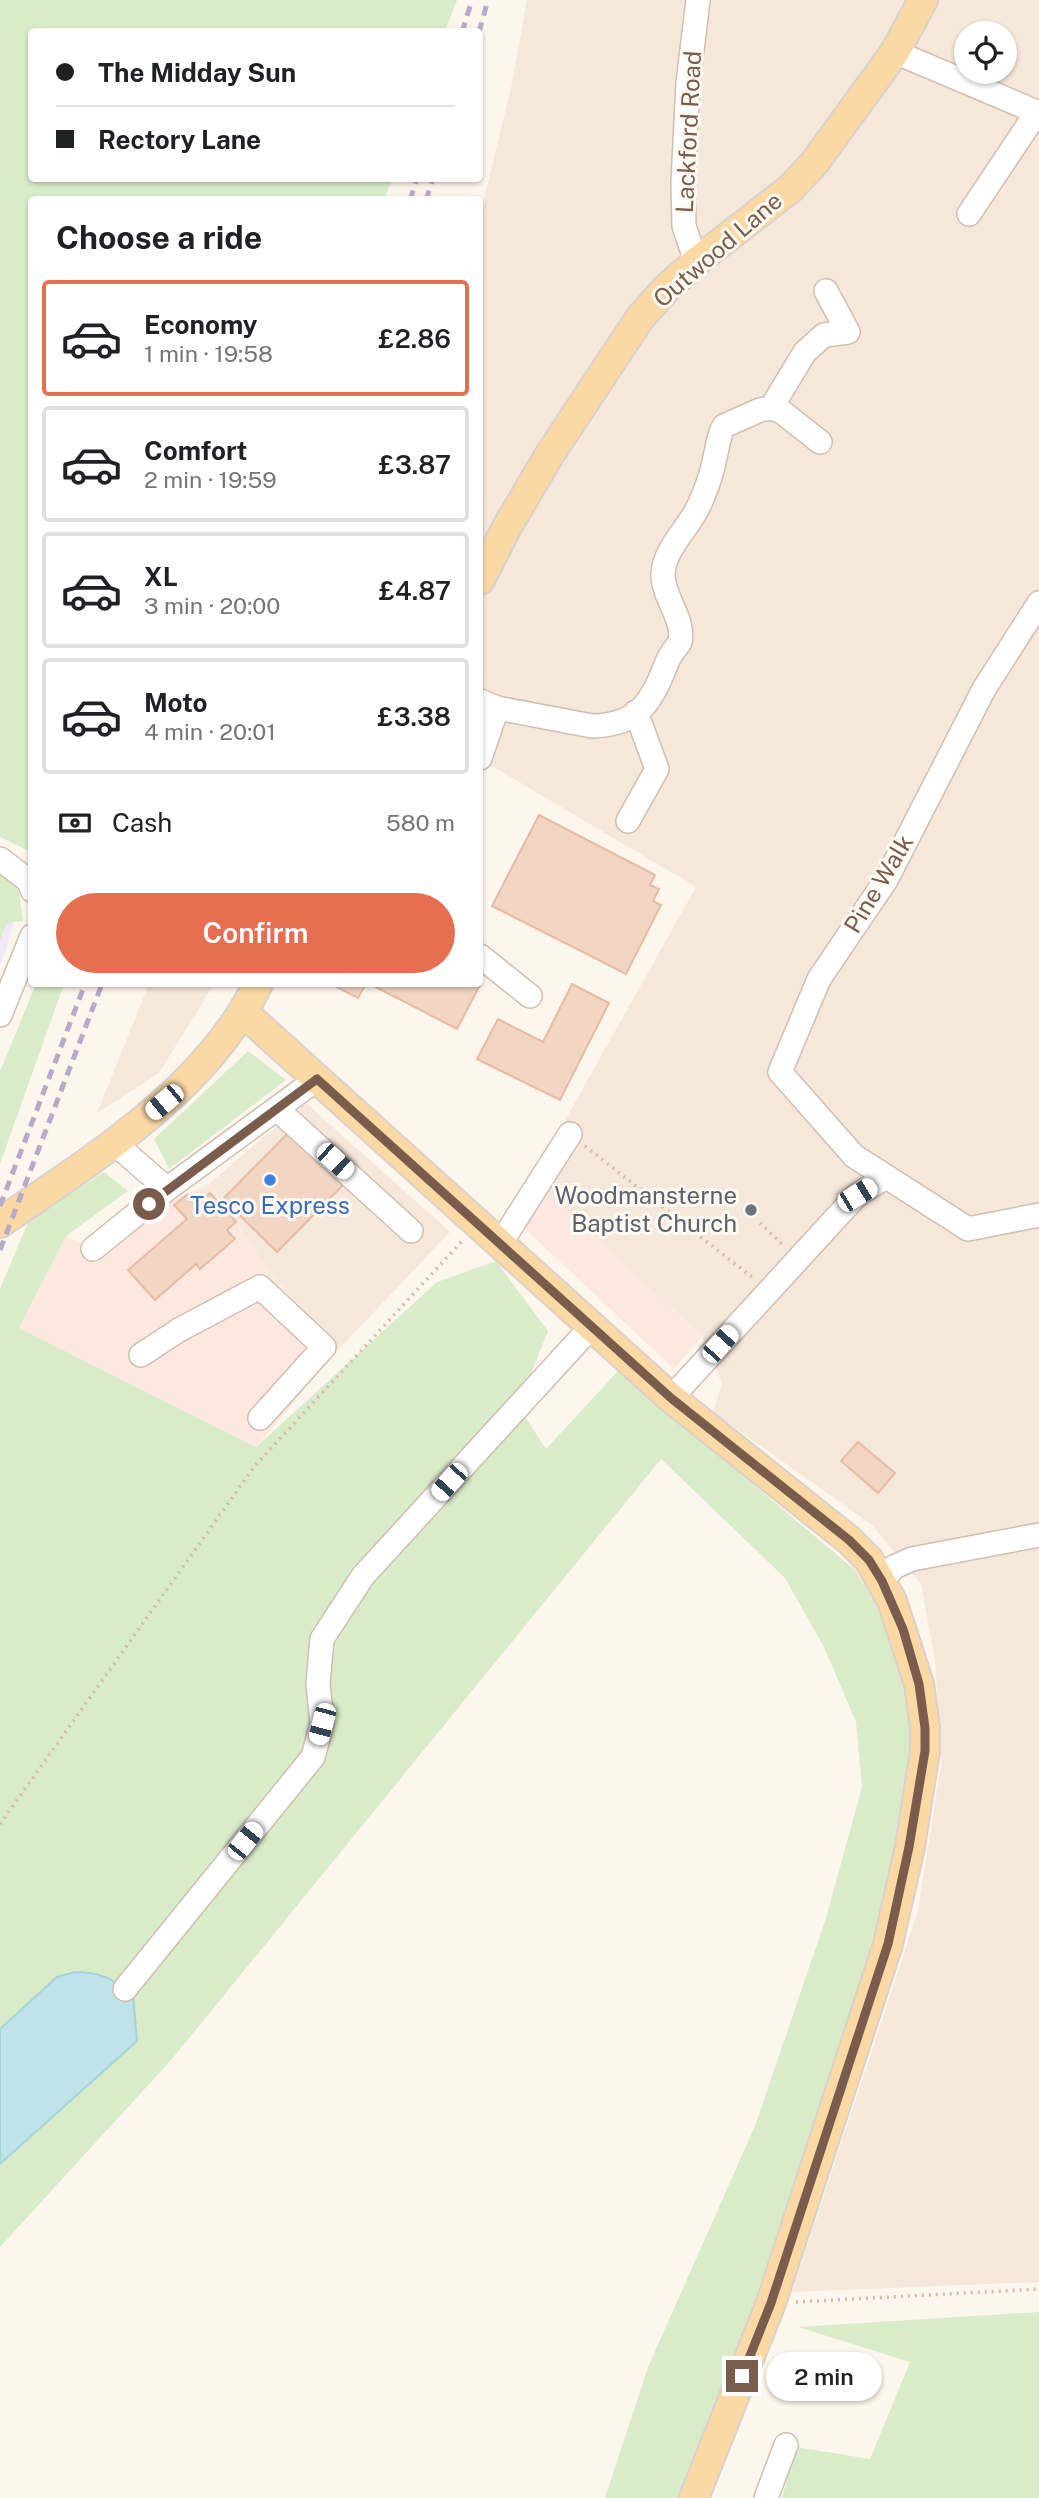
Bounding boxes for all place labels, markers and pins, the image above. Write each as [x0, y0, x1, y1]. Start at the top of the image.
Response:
marker: Tesco Express [262, 1172, 278, 1188]
place label: Woodmansterne Baptist Church [555, 1181, 737, 1237]
place label: Tesco Express [190, 1191, 350, 1219]
marker: Woodmansterne Baptist Church [743, 1202, 759, 1218]

